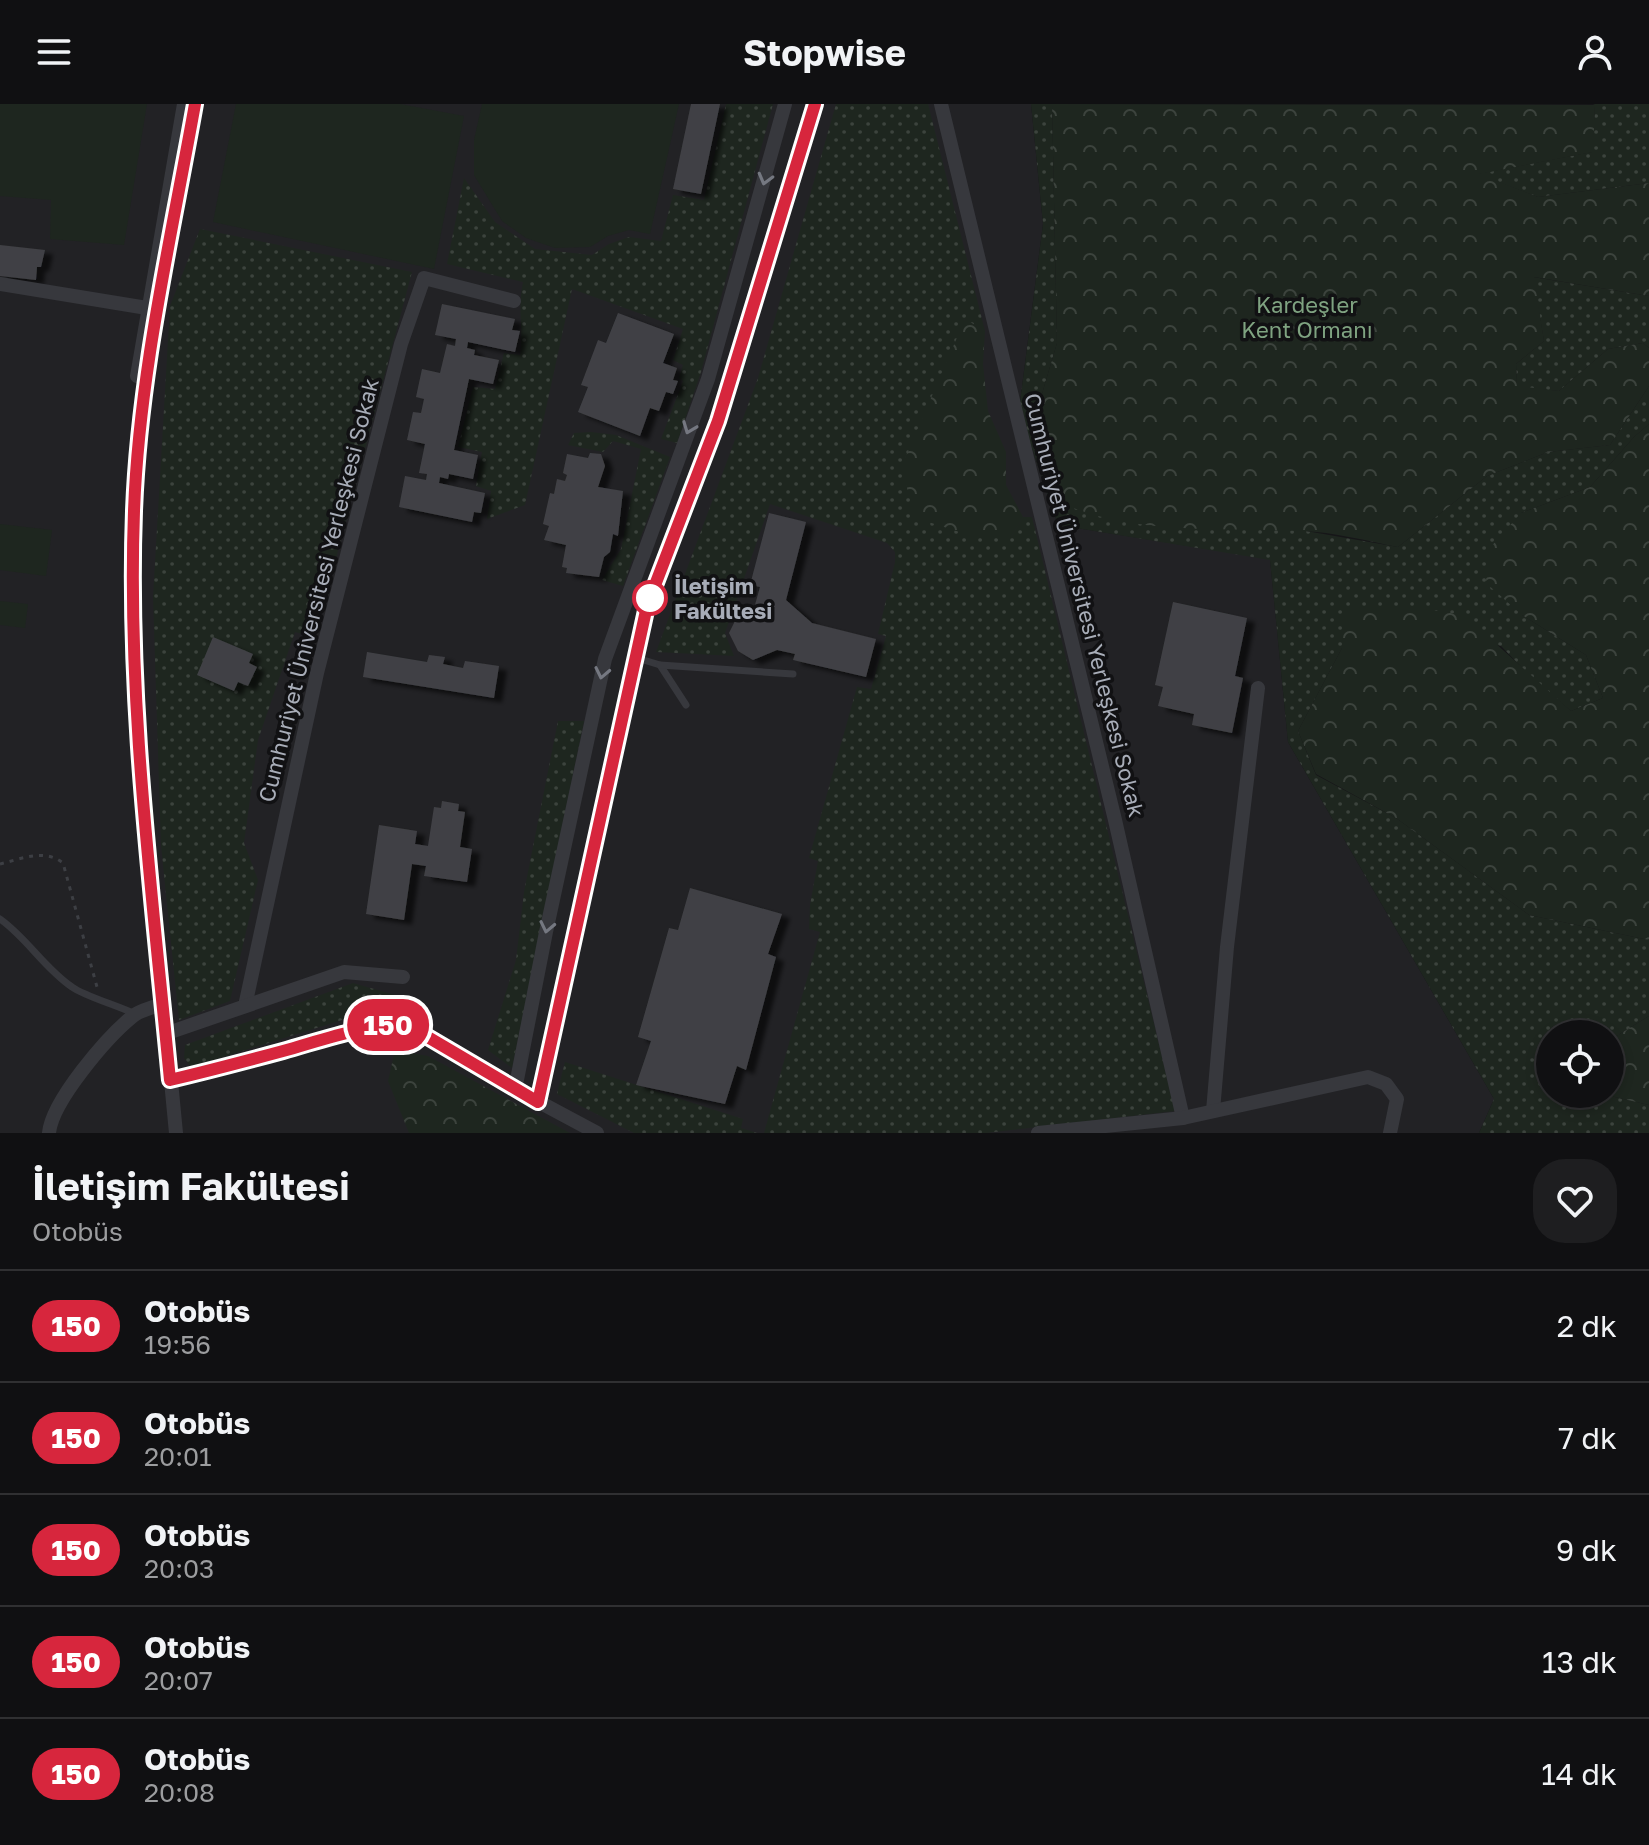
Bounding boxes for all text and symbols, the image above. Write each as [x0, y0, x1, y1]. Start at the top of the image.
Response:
icon: menu [32, 30, 76, 74]
icon: person [1573, 30, 1617, 74]
text: Stopwise [743, 31, 906, 74]
one-way arrow [757, 172, 774, 186]
park label: Kardeşler Kent Ormanı [1241, 291, 1373, 343]
street label: Cumhuriyet Üniversitesi Yerleşkesi Sokak [252, 375, 384, 805]
street label: Cumhuriyet Üniversitesi Yerleşkesi Sokak [1019, 390, 1151, 820]
one-way arrow [682, 420, 699, 434]
place label: İletişim Fakültesi [674, 572, 772, 624]
marker: İletişim Fakültesi [633, 581, 667, 615]
one-way arrow [594, 665, 611, 679]
one-way arrow [539, 920, 556, 933]
line badge: 150 [342, 999, 434, 1051]
text: 150 [363, 1008, 413, 1041]
map controls [1536, 1020, 1624, 1108]
button: locate [1536, 1020, 1624, 1108]
button: heart [1533, 1159, 1617, 1243]
text: İletişim Fakültesi [32, 1163, 350, 1208]
text: Otobüs [32, 1216, 123, 1247]
text: Otobüs [144, 1293, 250, 1329]
text: 2 dk [1557, 1308, 1617, 1344]
text: 150 [51, 1309, 101, 1342]
text: 19:56 [144, 1329, 211, 1360]
text: Otobüs [144, 1405, 250, 1441]
text: 7 dk [1558, 1420, 1617, 1456]
text: 150 [51, 1421, 101, 1454]
text: 20:01 [144, 1441, 212, 1472]
text: Otobüs [144, 1517, 250, 1553]
text: 9 dk [1556, 1532, 1617, 1568]
text: 150 [51, 1533, 101, 1566]
text: 20:03 [144, 1553, 214, 1584]
text: Otobüs [144, 1629, 250, 1665]
text: 13 dk [1542, 1644, 1617, 1680]
text: 150 [51, 1645, 101, 1678]
text: 20:07 [144, 1665, 213, 1696]
text: Otobüs [144, 1741, 250, 1777]
text: 14 dk [1541, 1756, 1617, 1792]
text: 150 [51, 1757, 101, 1790]
text: 20:08 [144, 1777, 215, 1808]

